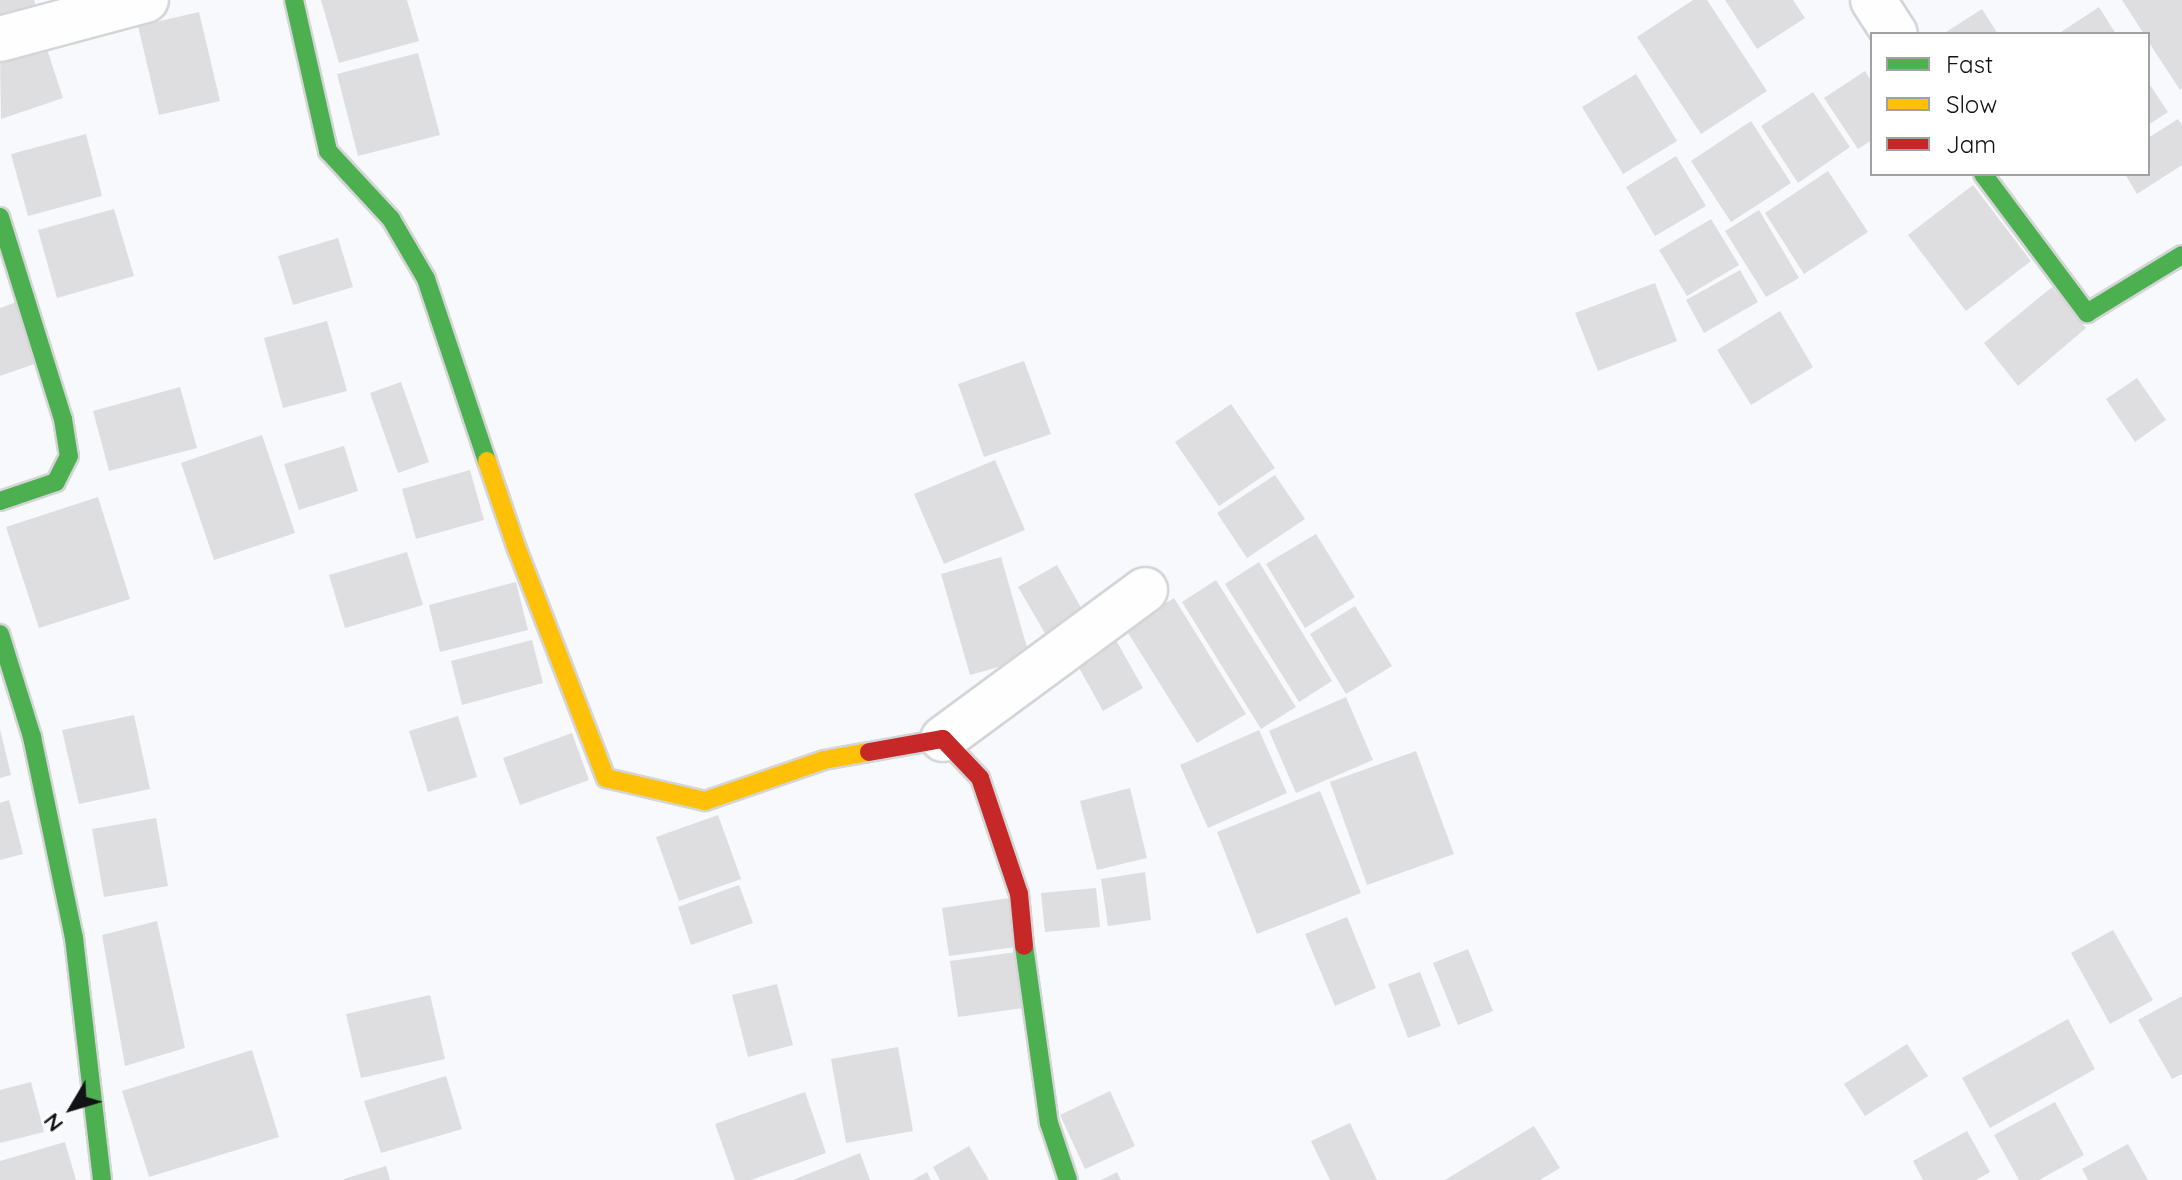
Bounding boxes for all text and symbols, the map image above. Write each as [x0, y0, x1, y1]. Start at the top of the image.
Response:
legend [1870, 32, 2150, 176]
text: Fast [1946, 49, 1993, 79]
text: Slow [1946, 89, 1997, 119]
text: Jam [1946, 129, 1996, 159]
north arrow [32, 1068, 112, 1148]
text: N [37, 1108, 69, 1138]

